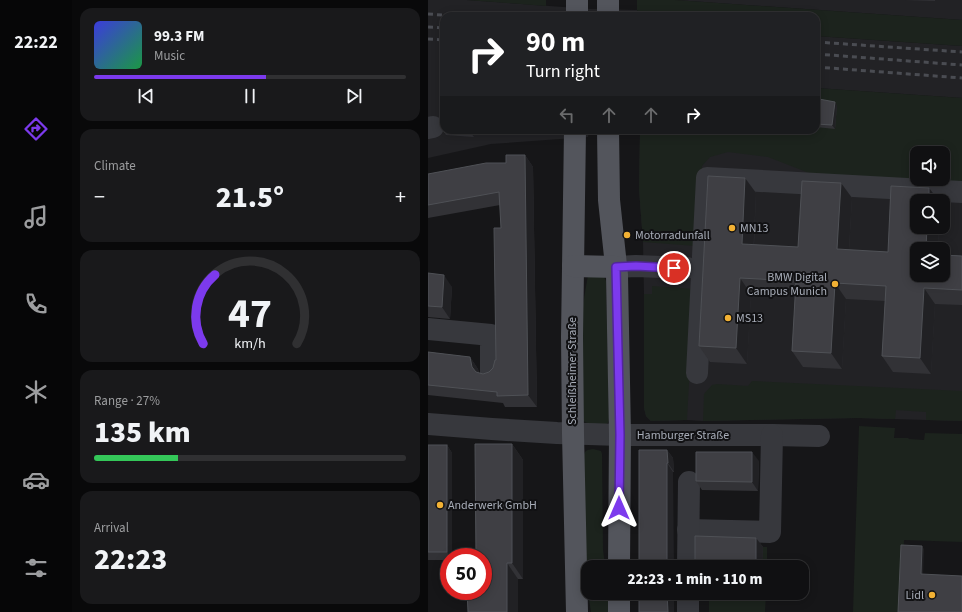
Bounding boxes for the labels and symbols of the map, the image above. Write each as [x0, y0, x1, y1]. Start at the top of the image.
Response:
place label: MN13 [740, 220, 768, 237]
marker: MN13 [727, 223, 737, 233]
place label: Motorradunfall [635, 227, 710, 244]
marker: Motorradunfall [622, 230, 632, 240]
pin [657, 251, 691, 285]
place label: BMW Digital Campus Munich [747, 269, 827, 300]
marker: BMW Digital Campus Munich [830, 279, 840, 289]
place label: MS13 [736, 310, 763, 327]
marker: MS13 [723, 313, 733, 323]
street label: Schleißheimer Straße [564, 317, 581, 425]
street label: Hamburger Straße [637, 427, 729, 444]
position arrow [598, 487, 640, 529]
place label: Anderwerk GmbH [448, 497, 537, 514]
marker: Anderwerk GmbH [435, 500, 445, 510]
speed limit sign: 50 [440, 548, 492, 600]
place label: Lidl [905, 587, 924, 604]
marker: Lidl [927, 590, 937, 600]

